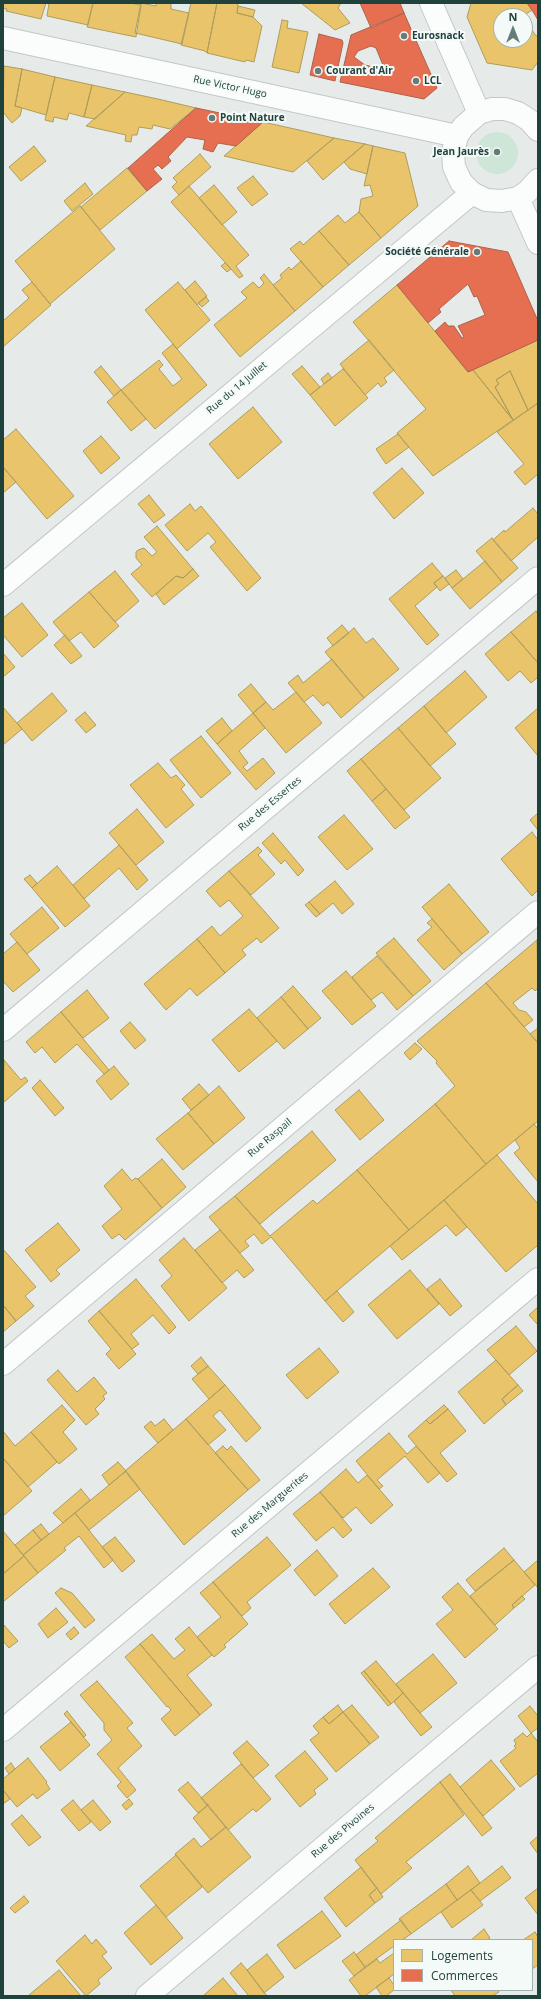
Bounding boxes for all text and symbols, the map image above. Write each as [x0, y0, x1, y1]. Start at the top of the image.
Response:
north arrow [493, 8, 533, 48]
text: N [509, 9, 517, 24]
place label: Eurosnack [412, 30, 464, 42]
marker: Eurosnack [399, 31, 409, 41]
place label: Courant d'Air [326, 65, 393, 77]
marker: Courant d'Air [313, 66, 323, 76]
street label: Rue Victor Hugo [192, 73, 268, 101]
place label: LCL [424, 75, 442, 87]
marker: LCL [411, 76, 421, 86]
place label: Point Nature [220, 112, 285, 124]
marker: Point Nature [207, 113, 217, 123]
place label: Jean Jaurès [433, 146, 489, 158]
marker: Jean Jaurès [492, 147, 502, 157]
place label: Société Générale [385, 246, 469, 258]
marker: Société Générale [472, 247, 482, 257]
street label: Rue du 14 Juillet [204, 359, 270, 417]
street label: Rue des Essertes [236, 774, 304, 834]
street label: Rue Raspail [246, 1116, 294, 1160]
street label: Rue des Marguerites [229, 1470, 311, 1540]
street label: Rue des Pivoines [309, 1801, 377, 1861]
legend [393, 1939, 533, 1991]
text: Logements [431, 1947, 493, 1964]
text: Commerces [431, 1967, 498, 1984]

